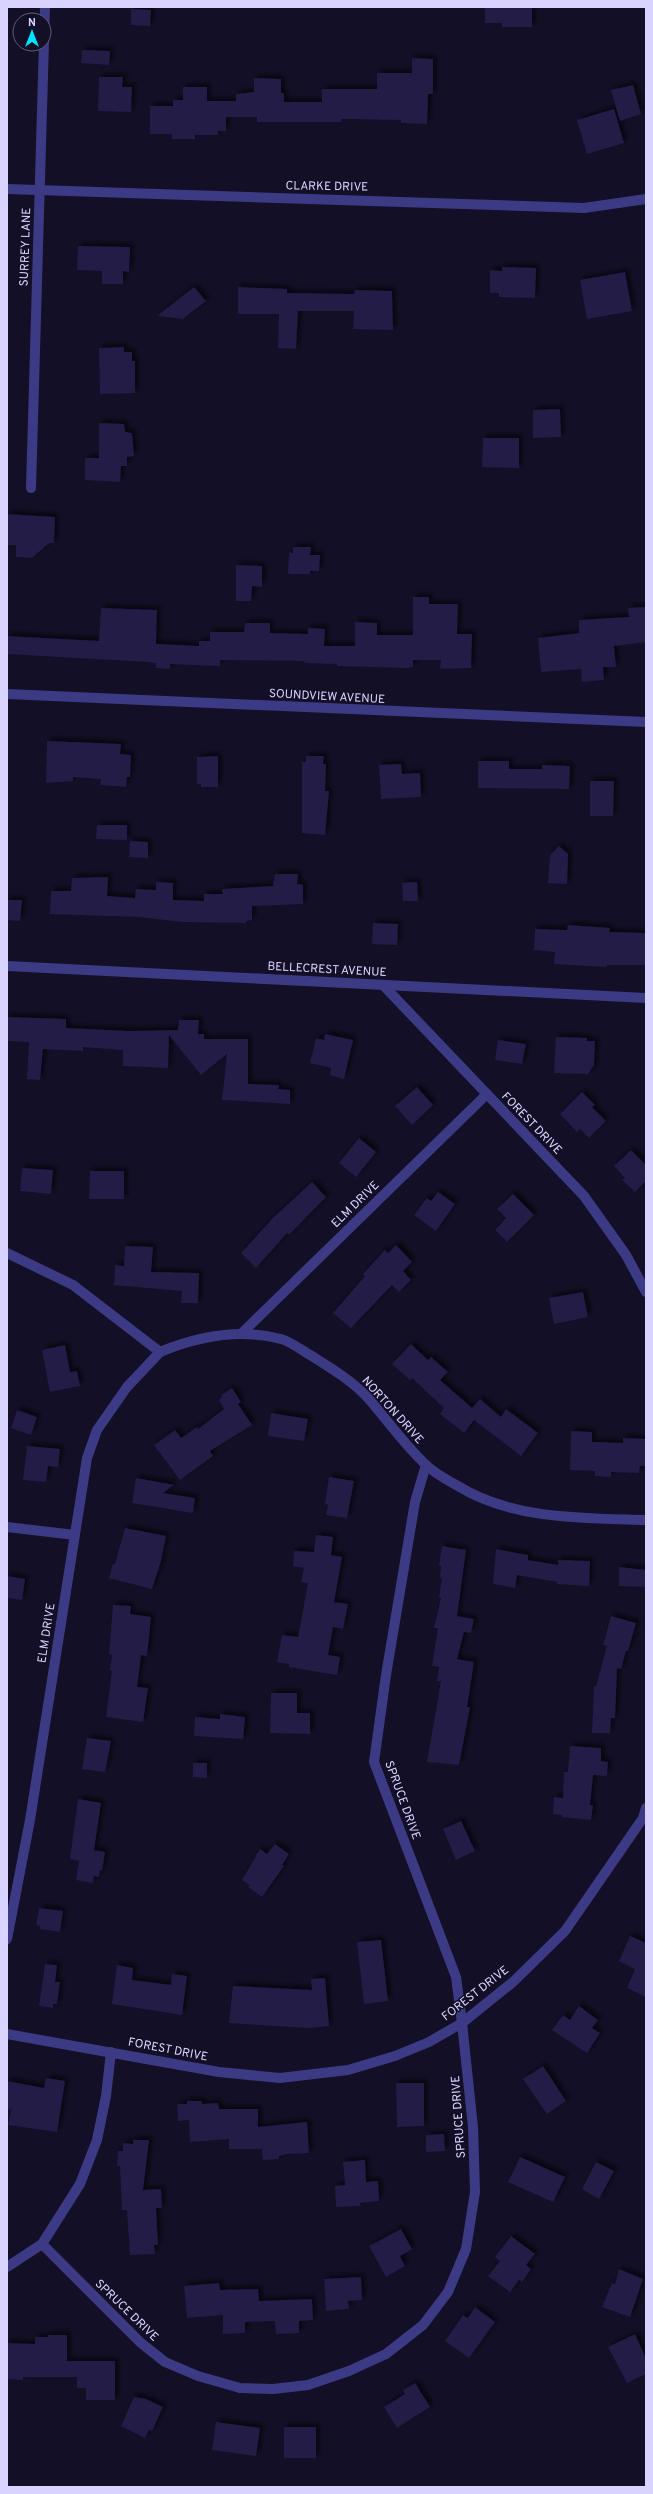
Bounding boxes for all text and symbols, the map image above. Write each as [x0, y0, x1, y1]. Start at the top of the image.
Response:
north arrow [12, 12, 52, 52]
text: N [28, 16, 36, 30]
street label: CLARKE DRIVE [286, 178, 368, 196]
street label: SURREY LANE [17, 207, 35, 287]
street label: SOUNDVIEW AVENUE [268, 686, 385, 708]
street label: BELLECREST AVENUE [267, 959, 387, 981]
street label: FOREST DRIVE [497, 1089, 565, 1158]
street label: ELM DRIVE [328, 1178, 383, 1231]
street label: NORTON DRIVE [358, 1374, 427, 1448]
street label: ELM DRIVE [34, 1602, 60, 1664]
street label: SPRUCE DRIVE [380, 1759, 424, 1842]
street label: FOREST DRIVE [439, 1963, 512, 2025]
street label: FOREST DRIVE [127, 2034, 209, 2066]
street label: SPRUCE DRIVE [448, 2075, 470, 2159]
street label: SPRUCE DRIVE [91, 2276, 162, 2345]

